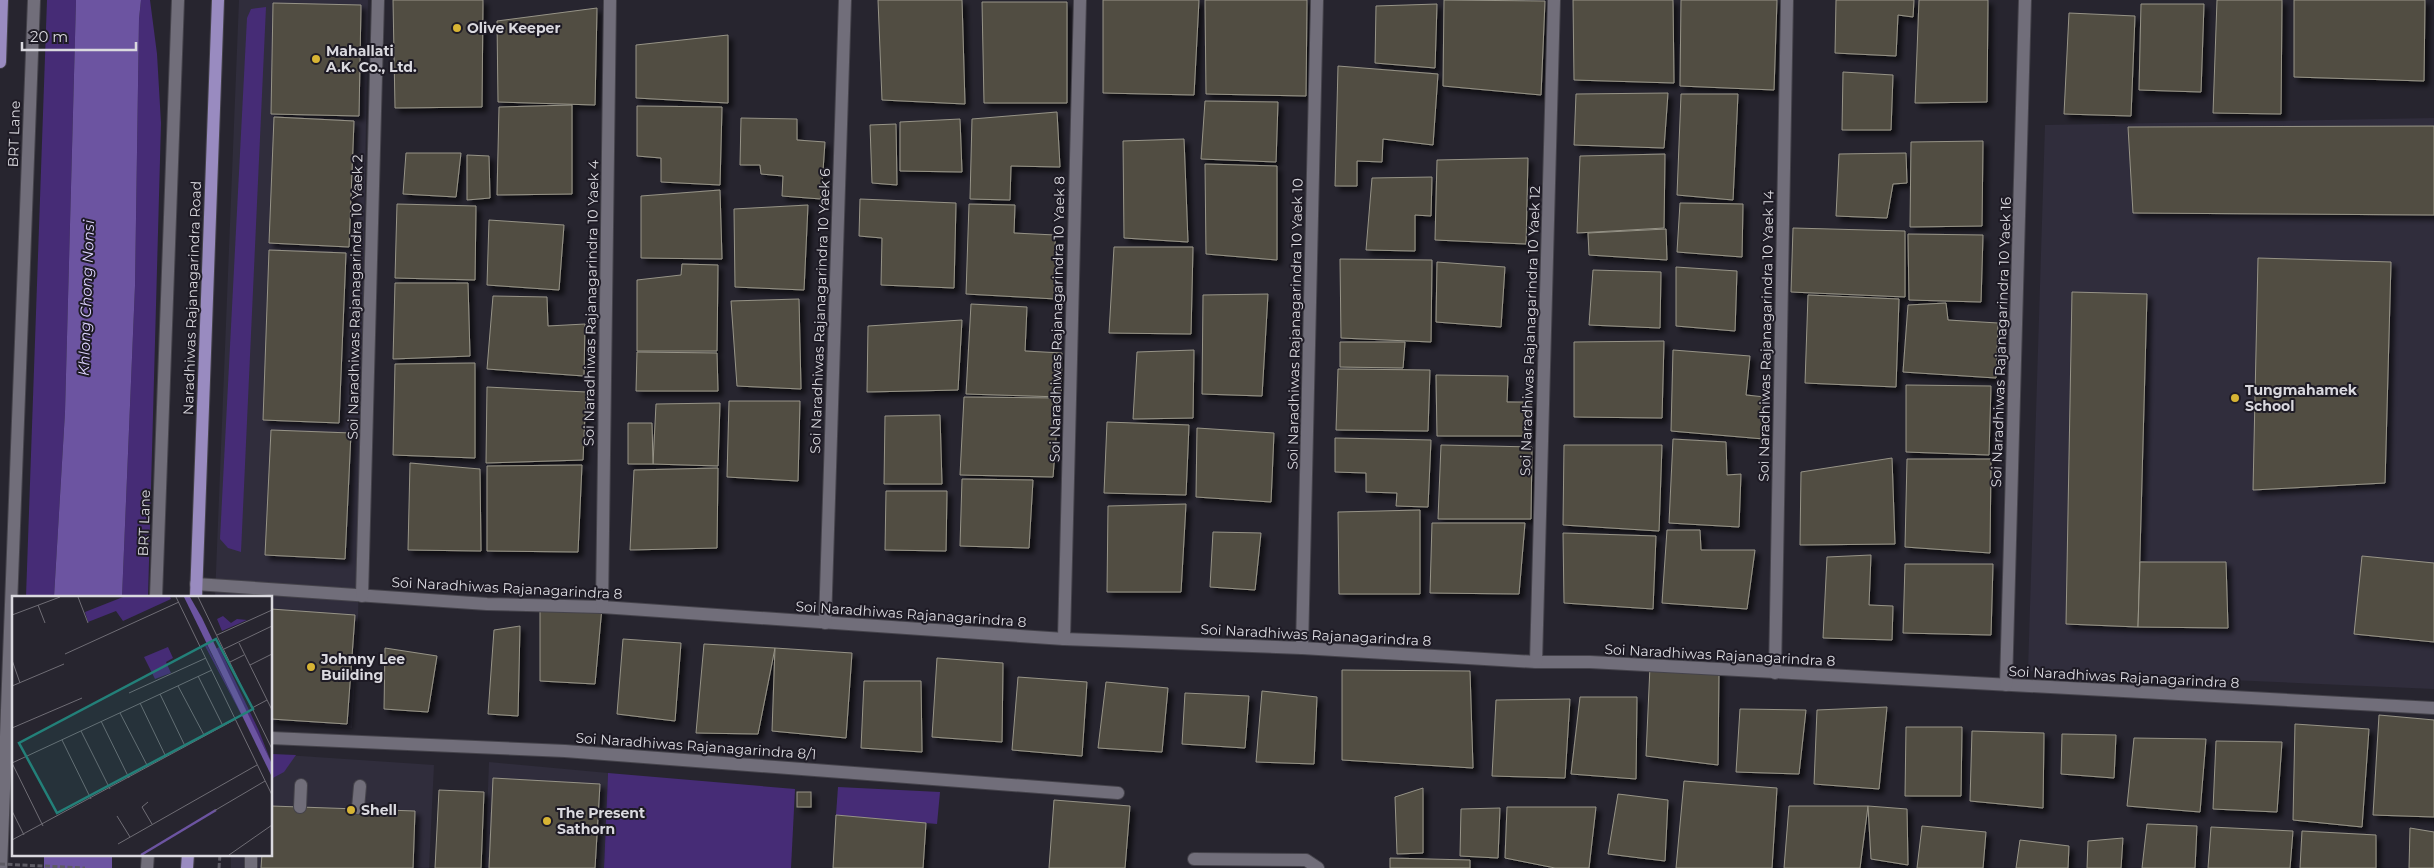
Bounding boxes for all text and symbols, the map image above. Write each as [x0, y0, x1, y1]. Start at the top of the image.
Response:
place label: Olive Keeper [467, 19, 560, 37]
scale bar [22, 20, 136, 52]
marker: Olive Keeper [451, 22, 463, 34]
text: 20 m [30, 27, 68, 46]
place label: Mahallati A.K. Co., Ltd. [325, 42, 417, 76]
marker: Mahallati A.K. Co., Ltd. [310, 53, 322, 65]
street label: BRT Lane [4, 100, 24, 168]
street label: Soi Naradhiwas Rajanagarindra 10 Yaek 2 [344, 154, 366, 440]
street label: Soi Naradhiwas Rajanagarindra 10 Yaek 4 [580, 159, 603, 446]
street label: Soi Naradhiwas Rajanagarindra 10 Yaek 6 [806, 167, 834, 454]
street label: Soi Naradhiwas Rajanagarindra 10 Yaek 8 [1046, 176, 1068, 462]
street label: Soi Naradhiwas Rajanagarindra 10 Yaek 10 [1283, 178, 1307, 470]
street label: Naradhiwas Rajanagarindra Road [179, 181, 205, 415]
street label: Soi Naradhiwas Rajanagarindra 10 Yaek 12 [1516, 186, 1544, 476]
street label: Soi Naradhiwas Rajanagarindra 10 Yaek 14 [1754, 189, 1778, 482]
street label: Soi Naradhiwas Rajanagarindra 10 Yaek 16 [1987, 196, 2015, 488]
water label: Khlong Chong Nonsi [74, 219, 98, 376]
place label: Tungmahamek School [2245, 381, 2358, 415]
marker: Tungmahamek School [2229, 392, 2241, 404]
street label: BRT Lane [134, 489, 154, 557]
street label: Soi Naradhiwas Rajanagarindra 8 [391, 573, 623, 603]
inset map [12, 596, 272, 856]
street label: Soi Naradhiwas Rajanagarindra 8 [795, 597, 1027, 631]
street label: Soi Naradhiwas Rajanagarindra 8 [1200, 620, 1432, 650]
street label: Soi Naradhiwas Rajanagarindra 8 [1604, 640, 1836, 670]
place label: Johnny Lee Building [320, 650, 405, 684]
marker: Johnny Lee Building [305, 661, 317, 673]
street label: Soi Naradhiwas Rajanagarindra 8 [2008, 662, 2240, 692]
street label: Soi Naradhiwas Rajanagarindra 8/1 [575, 729, 817, 763]
place label: Shell [361, 801, 397, 819]
marker: Shell [345, 804, 357, 816]
place label: The Present Sathorn [557, 804, 645, 838]
marker: The Present Sathorn [541, 815, 553, 827]

